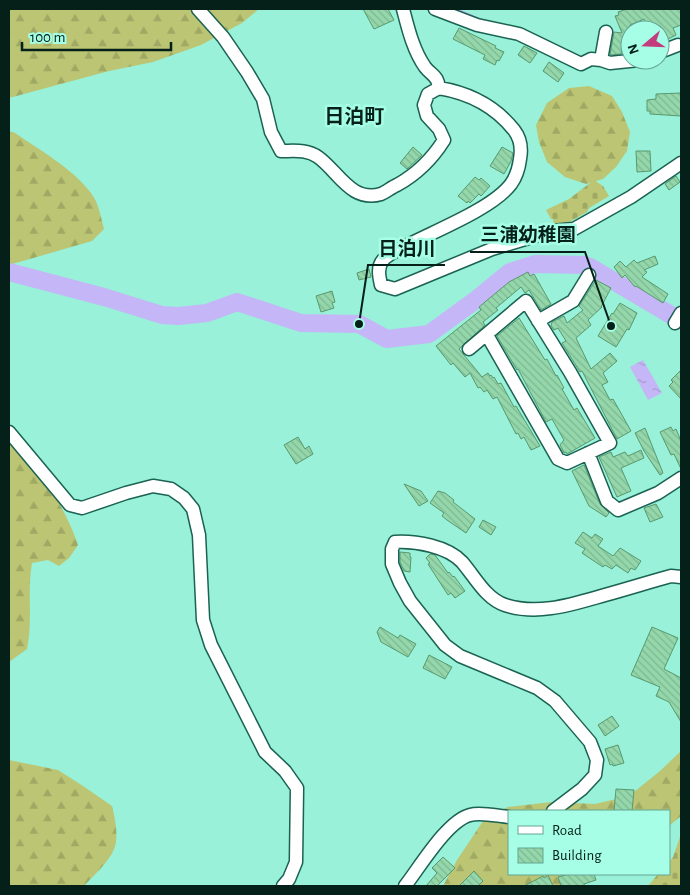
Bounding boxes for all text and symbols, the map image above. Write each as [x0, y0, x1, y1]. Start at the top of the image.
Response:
scale bar [22, 20, 171, 52]
north arrow [620, 20, 670, 70]
text: 100 m [30, 30, 65, 45]
text: N [625, 42, 642, 56]
district label: 日泊町 [324, 106, 384, 127]
callout: 三浦幼稚園 [470, 218, 585, 252]
text: 三浦幼稚園 [480, 224, 576, 245]
callout: 日泊川 [368, 231, 445, 265]
text: 日泊川 [378, 238, 436, 259]
legend [508, 810, 670, 875]
text: Road [552, 823, 582, 838]
text: Building [552, 848, 602, 863]

